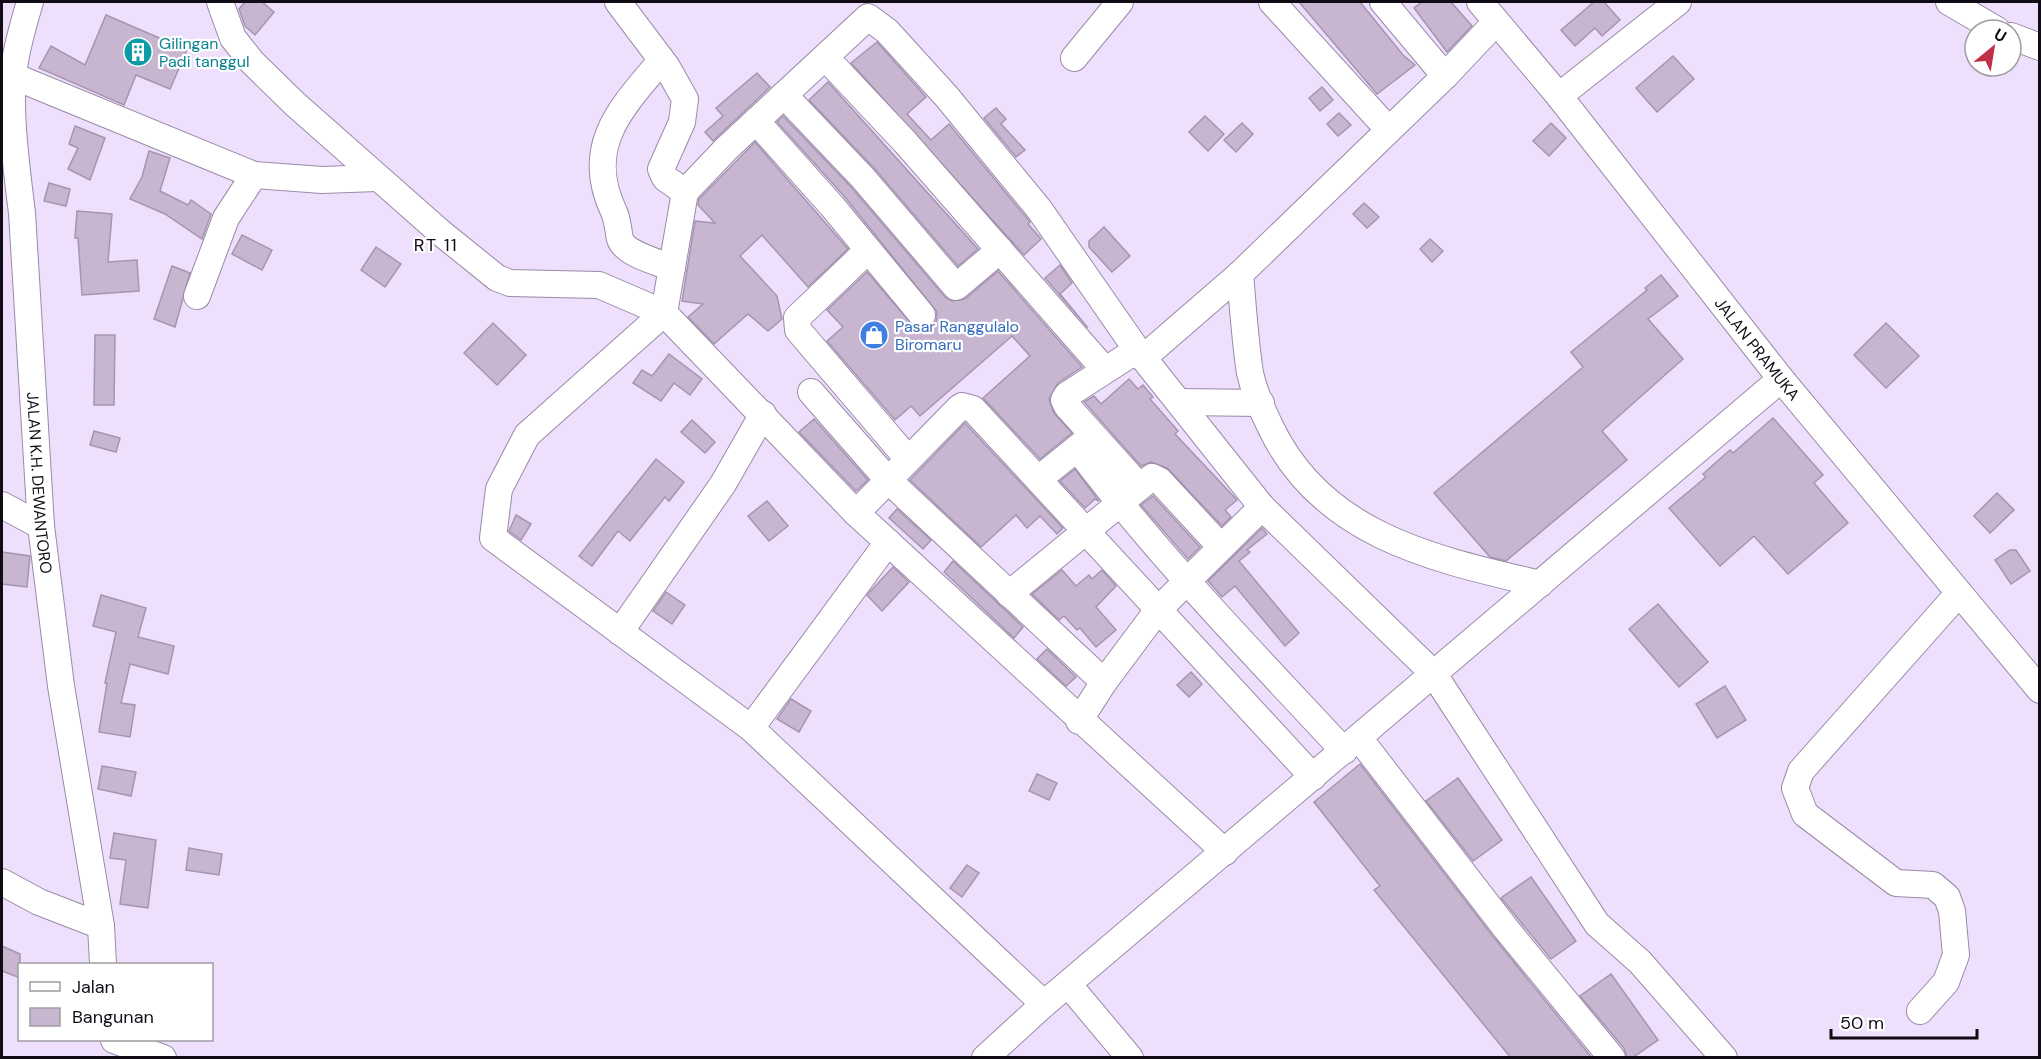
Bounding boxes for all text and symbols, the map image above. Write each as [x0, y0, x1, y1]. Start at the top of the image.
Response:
north arrow [1963, 18, 2023, 78]
text: U [1990, 24, 2010, 47]
place label: Gilingan Padi tanggul [159, 33, 250, 72]
building icon: Gilingan Padi tanggul [122, 36, 154, 68]
district label: RT 11 [414, 233, 458, 257]
street label: JALAN PRAMUKA [1710, 293, 1805, 405]
place label: Pasar Ranggulalo Biromaru [895, 316, 1019, 355]
shop icon: Pasar Ranggulalo Biromaru [858, 319, 890, 351]
street label: JALAN K.H. DEWANTORO [22, 391, 57, 575]
legend [18, 963, 213, 1041]
text: Jalan [72, 975, 115, 999]
scale bar [1831, 1002, 1976, 1040]
text: Bangunan [72, 1005, 154, 1029]
text: 50 m [1840, 1011, 1884, 1035]

